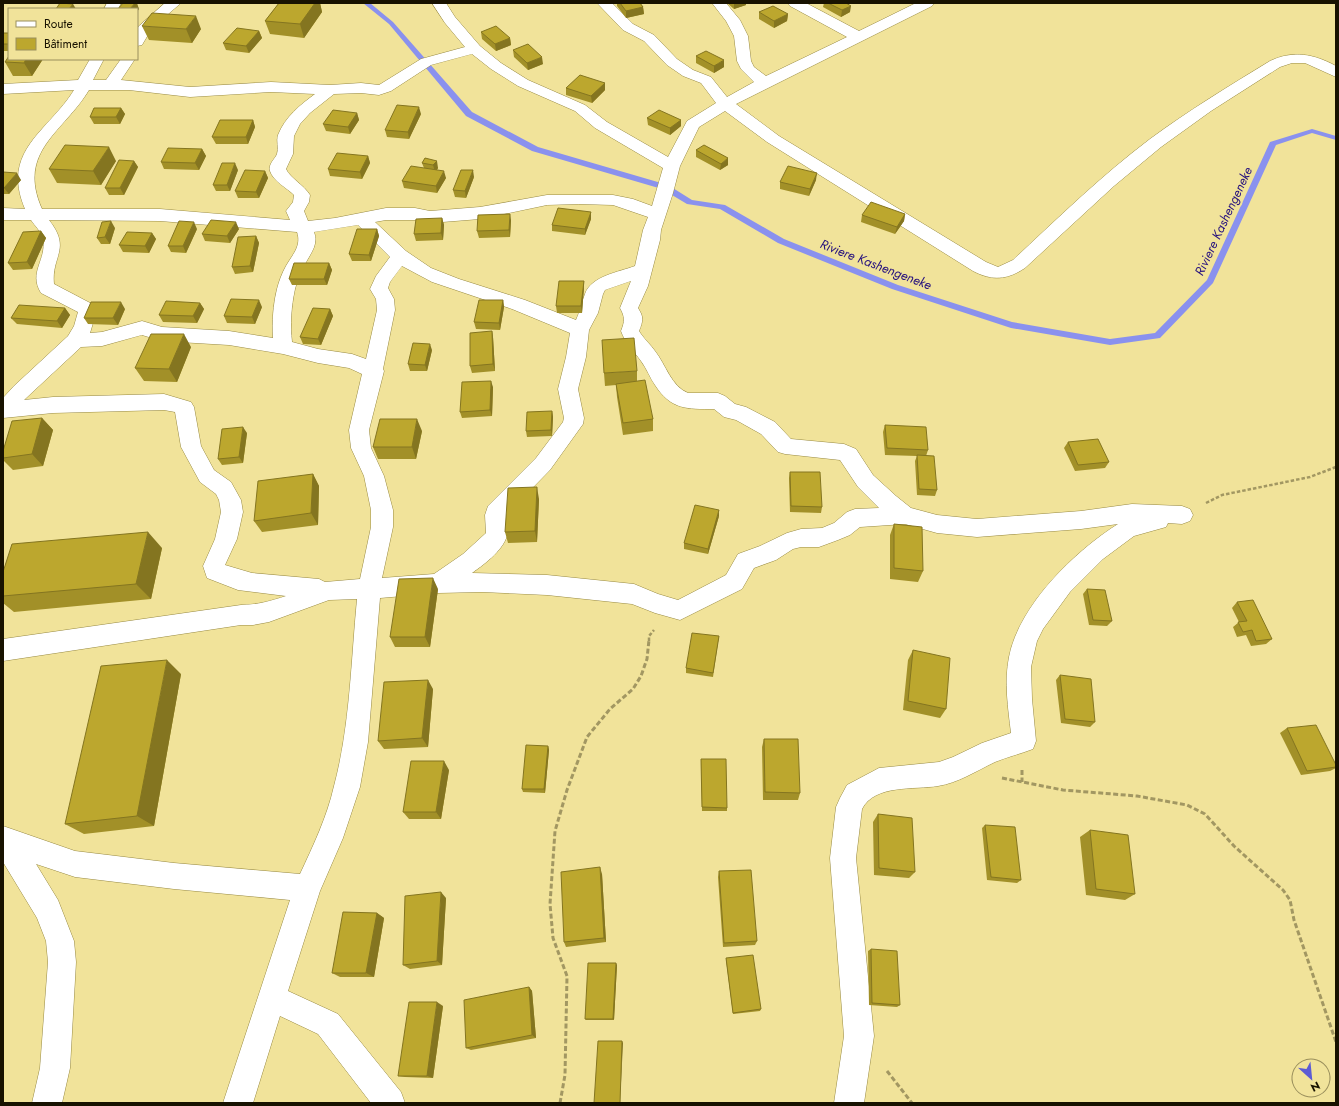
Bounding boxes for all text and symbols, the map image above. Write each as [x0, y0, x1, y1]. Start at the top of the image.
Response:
legend [8, 8, 138, 60]
text: Route [44, 15, 73, 33]
text: Bâtiment [44, 35, 87, 53]
water label: Riviere Kashengeneke [1190, 163, 1257, 279]
water label: Riviere Kashengeneke [817, 234, 935, 295]
north arrow [1291, 1058, 1331, 1098]
text: N [1308, 1078, 1323, 1096]

